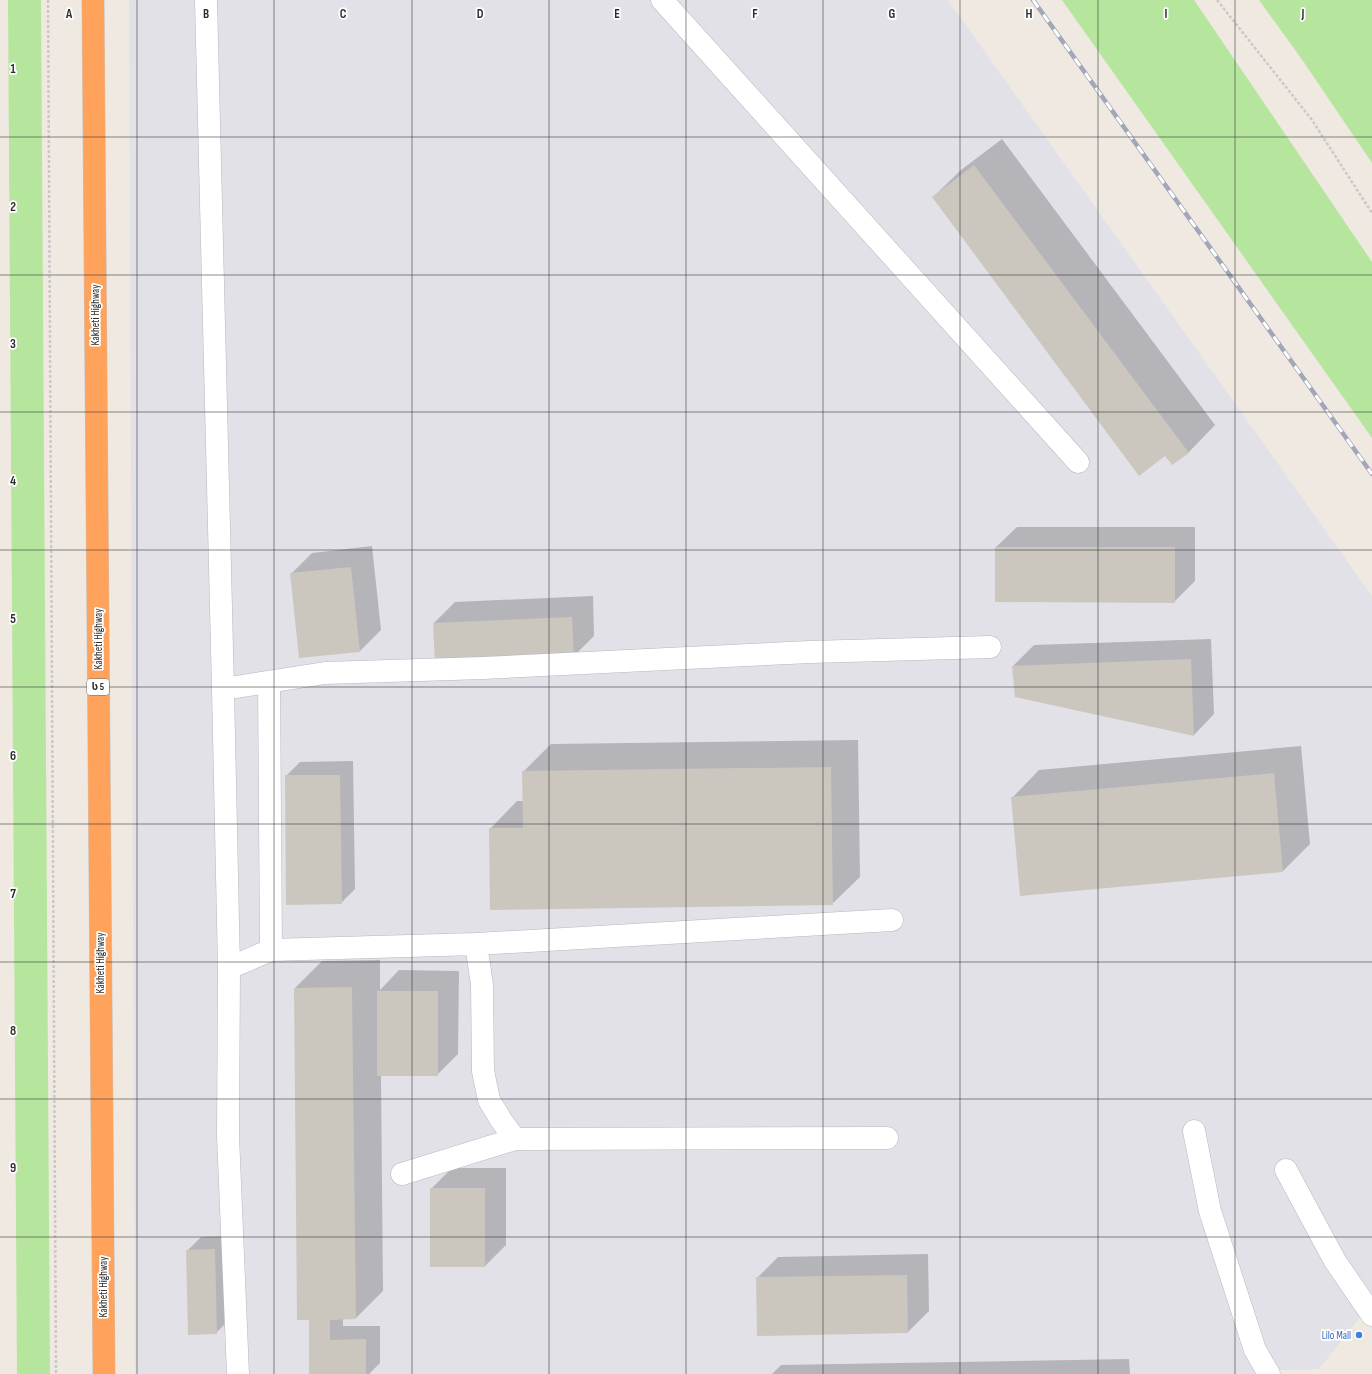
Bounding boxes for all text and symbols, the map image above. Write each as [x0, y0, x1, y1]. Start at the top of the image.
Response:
text: A [65, 6, 73, 22]
text: B [203, 6, 209, 22]
text: C [340, 6, 347, 22]
text: D [477, 6, 484, 22]
text: E [614, 6, 620, 22]
text: F [752, 6, 758, 22]
text: G [889, 6, 896, 22]
text: H [1026, 6, 1033, 22]
text: I [1165, 6, 1168, 22]
text: J [1301, 6, 1305, 22]
text: 1 [10, 61, 16, 77]
text: 2 [10, 199, 16, 215]
street label: Kakheti Highway [89, 284, 102, 345]
text: 3 [10, 336, 16, 352]
text: 4 [10, 473, 16, 489]
street label: Kakheti Highway [92, 608, 105, 669]
text: 5 [10, 611, 16, 627]
road number: ს 5 [87, 679, 109, 695]
text: 6 [10, 748, 16, 764]
text: 7 [10, 886, 16, 902]
street label: Kakheti Highway [94, 932, 107, 993]
text: 8 [10, 1023, 16, 1039]
text: 9 [10, 1160, 16, 1176]
street label: Kakheti Highway [97, 1256, 110, 1317]
place label: Lilo Mall [1322, 1329, 1351, 1342]
marker: Lilo Mall [1354, 1330, 1364, 1340]

